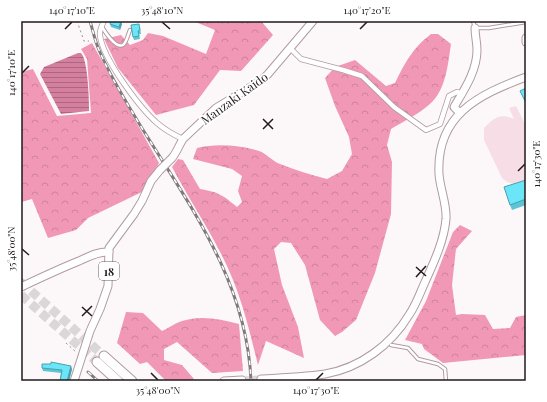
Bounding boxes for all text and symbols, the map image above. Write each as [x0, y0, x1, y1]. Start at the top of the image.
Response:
text: 140°17'10"E [49, 3, 95, 17]
text: 35°48'10"N [141, 3, 183, 17]
text: 140°17'20"E [343, 3, 391, 17]
text: 140°17'10"E [4, 50, 18, 96]
street label: Manzaki Kaido [197, 68, 271, 128]
text: 140°17'30"E [529, 141, 543, 187]
text: 35°48'00"N [4, 227, 18, 271]
road number: 18 [99, 262, 119, 280]
text: 35°48'00"N [136, 383, 180, 397]
text: 140°17'30"E [293, 383, 339, 397]

